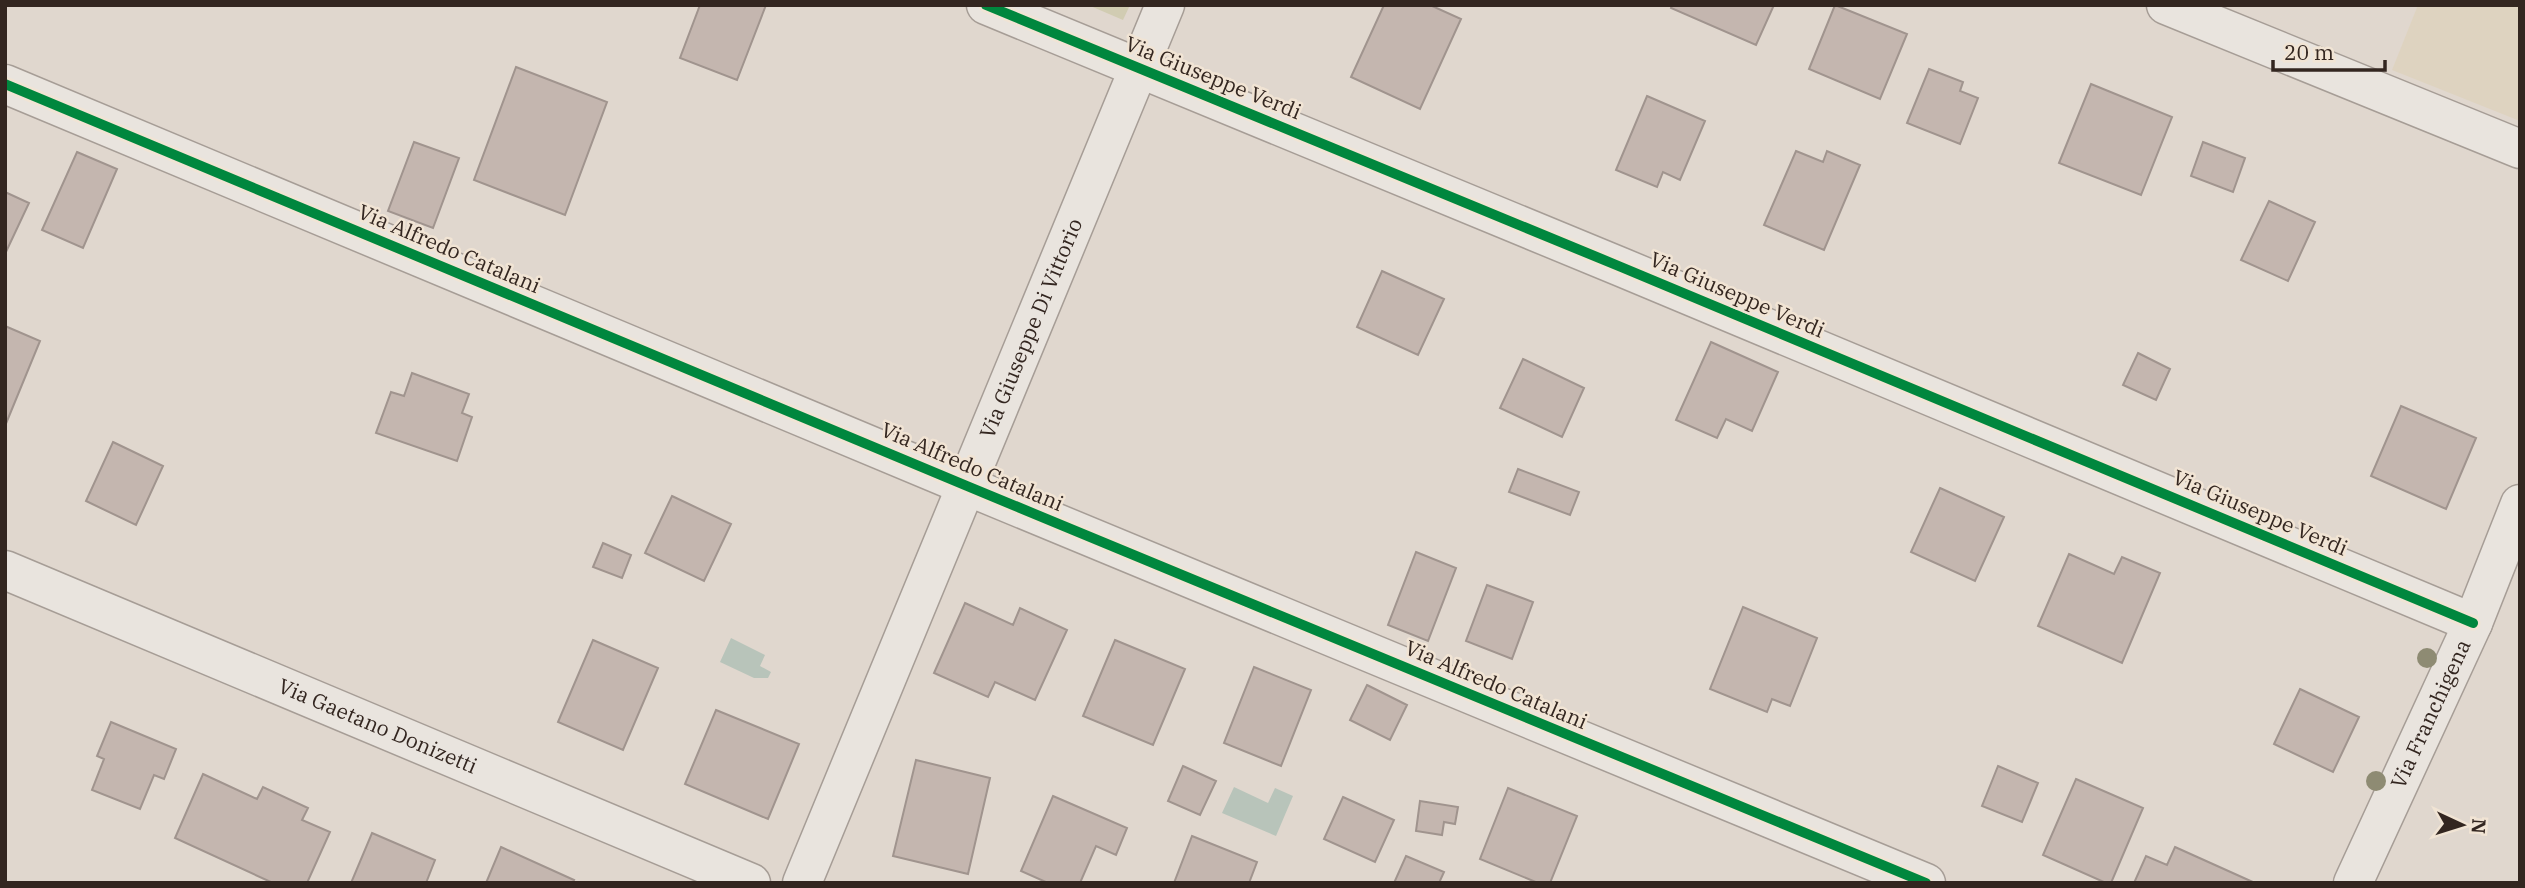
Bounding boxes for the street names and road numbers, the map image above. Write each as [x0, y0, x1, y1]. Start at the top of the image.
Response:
street label: Via Giuseppe Verdi [1121, 29, 1306, 125]
street label: Via Alfredo Catalani [354, 197, 545, 299]
street label: Via Giuseppe Di Vittorio [972, 214, 1088, 442]
street label: Via Giuseppe Verdi [1646, 245, 1829, 344]
street label: Via Alfredo Catalani [877, 415, 1068, 517]
street label: Via Giuseppe Verdi [2169, 463, 2352, 562]
street label: Via Alfredo Catalani [1401, 633, 1592, 735]
street label: Via Franchigena [2384, 635, 2477, 793]
street label: Via Gaetano Donizetti [274, 671, 482, 780]

